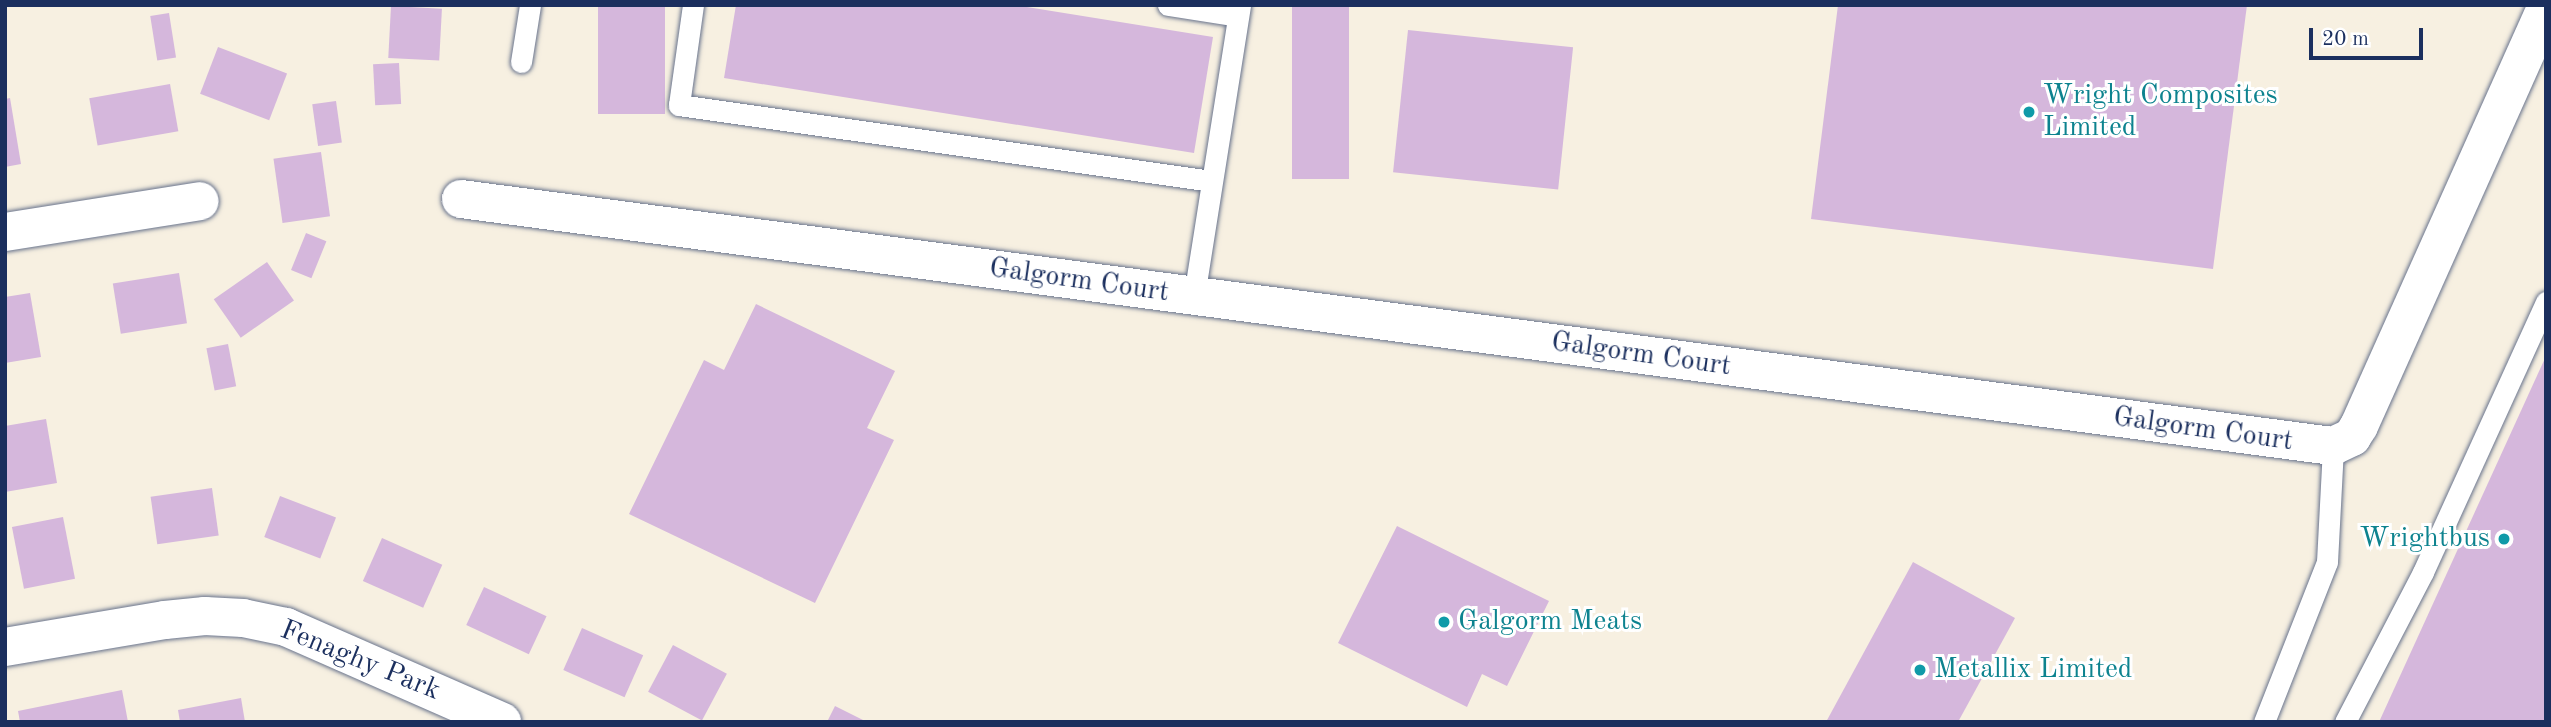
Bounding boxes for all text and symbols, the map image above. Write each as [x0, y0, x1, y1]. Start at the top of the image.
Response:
scale bar [2313, 14, 2427, 58]
text: 20 m [2322, 29, 2369, 50]
place label: Wright Composites Limited [2043, 79, 2278, 145]
marker: Wright Composites Limited [2021, 104, 2037, 120]
street label: Galgorm Court [987, 252, 1171, 310]
street label: Galgorm Court [1549, 326, 1733, 384]
street label: Galgorm Court [2111, 401, 2295, 459]
place label: Wrightbus [2359, 522, 2490, 556]
marker: Wrightbus [2496, 531, 2512, 547]
place label: Galgorm Meats [1458, 605, 1642, 639]
street label: Fenaghy Park [275, 614, 445, 708]
marker: Galgorm Meats [1436, 614, 1452, 630]
place label: Metallix Limited [1934, 653, 2132, 687]
marker: Metallix Limited [1912, 662, 1928, 678]

